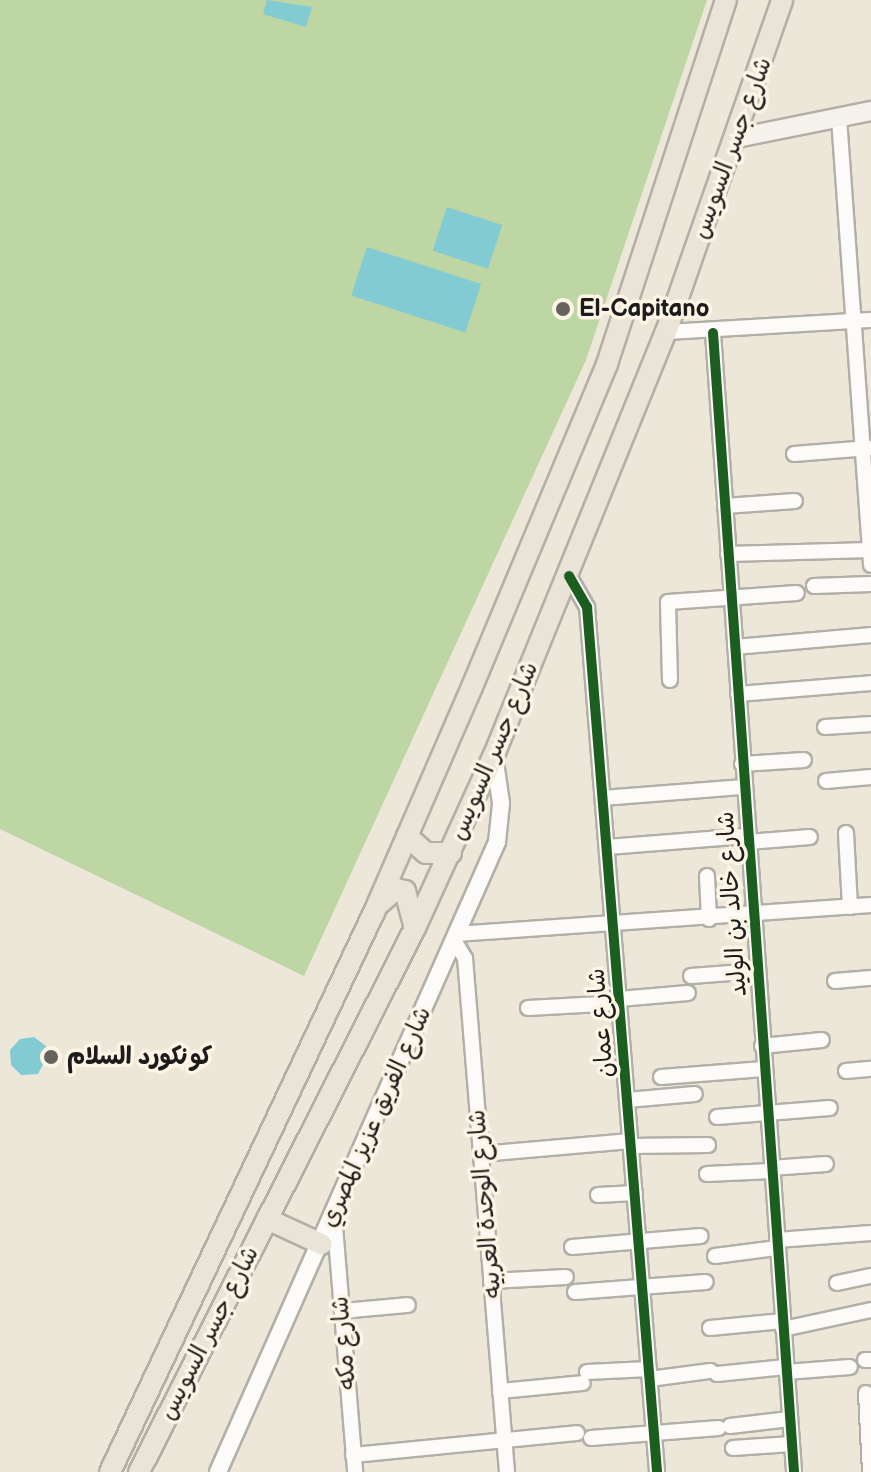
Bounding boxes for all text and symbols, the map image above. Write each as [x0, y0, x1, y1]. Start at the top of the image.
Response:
street label: شارع جسر السويس [686, 53, 778, 243]
place label: El-Capitano [579, 295, 709, 323]
marker: El-Capitano [554, 300, 572, 318]
street label: شارع جسر السويس [443, 658, 545, 844]
street label: شارع خالد بن الوليد [711, 810, 753, 998]
street label: شارع عمان [582, 967, 620, 1079]
street label: شارع الفريق عزيز المصري [314, 1002, 438, 1232]
place label: كونكورد السلام [67, 1043, 213, 1071]
marker: كونكورد السلام [42, 1048, 60, 1066]
street label: شارع الوحدة العربيه [462, 1108, 508, 1300]
street label: شارع جسر السويس [153, 1241, 265, 1425]
street label: شارع مكه [326, 1295, 362, 1391]

